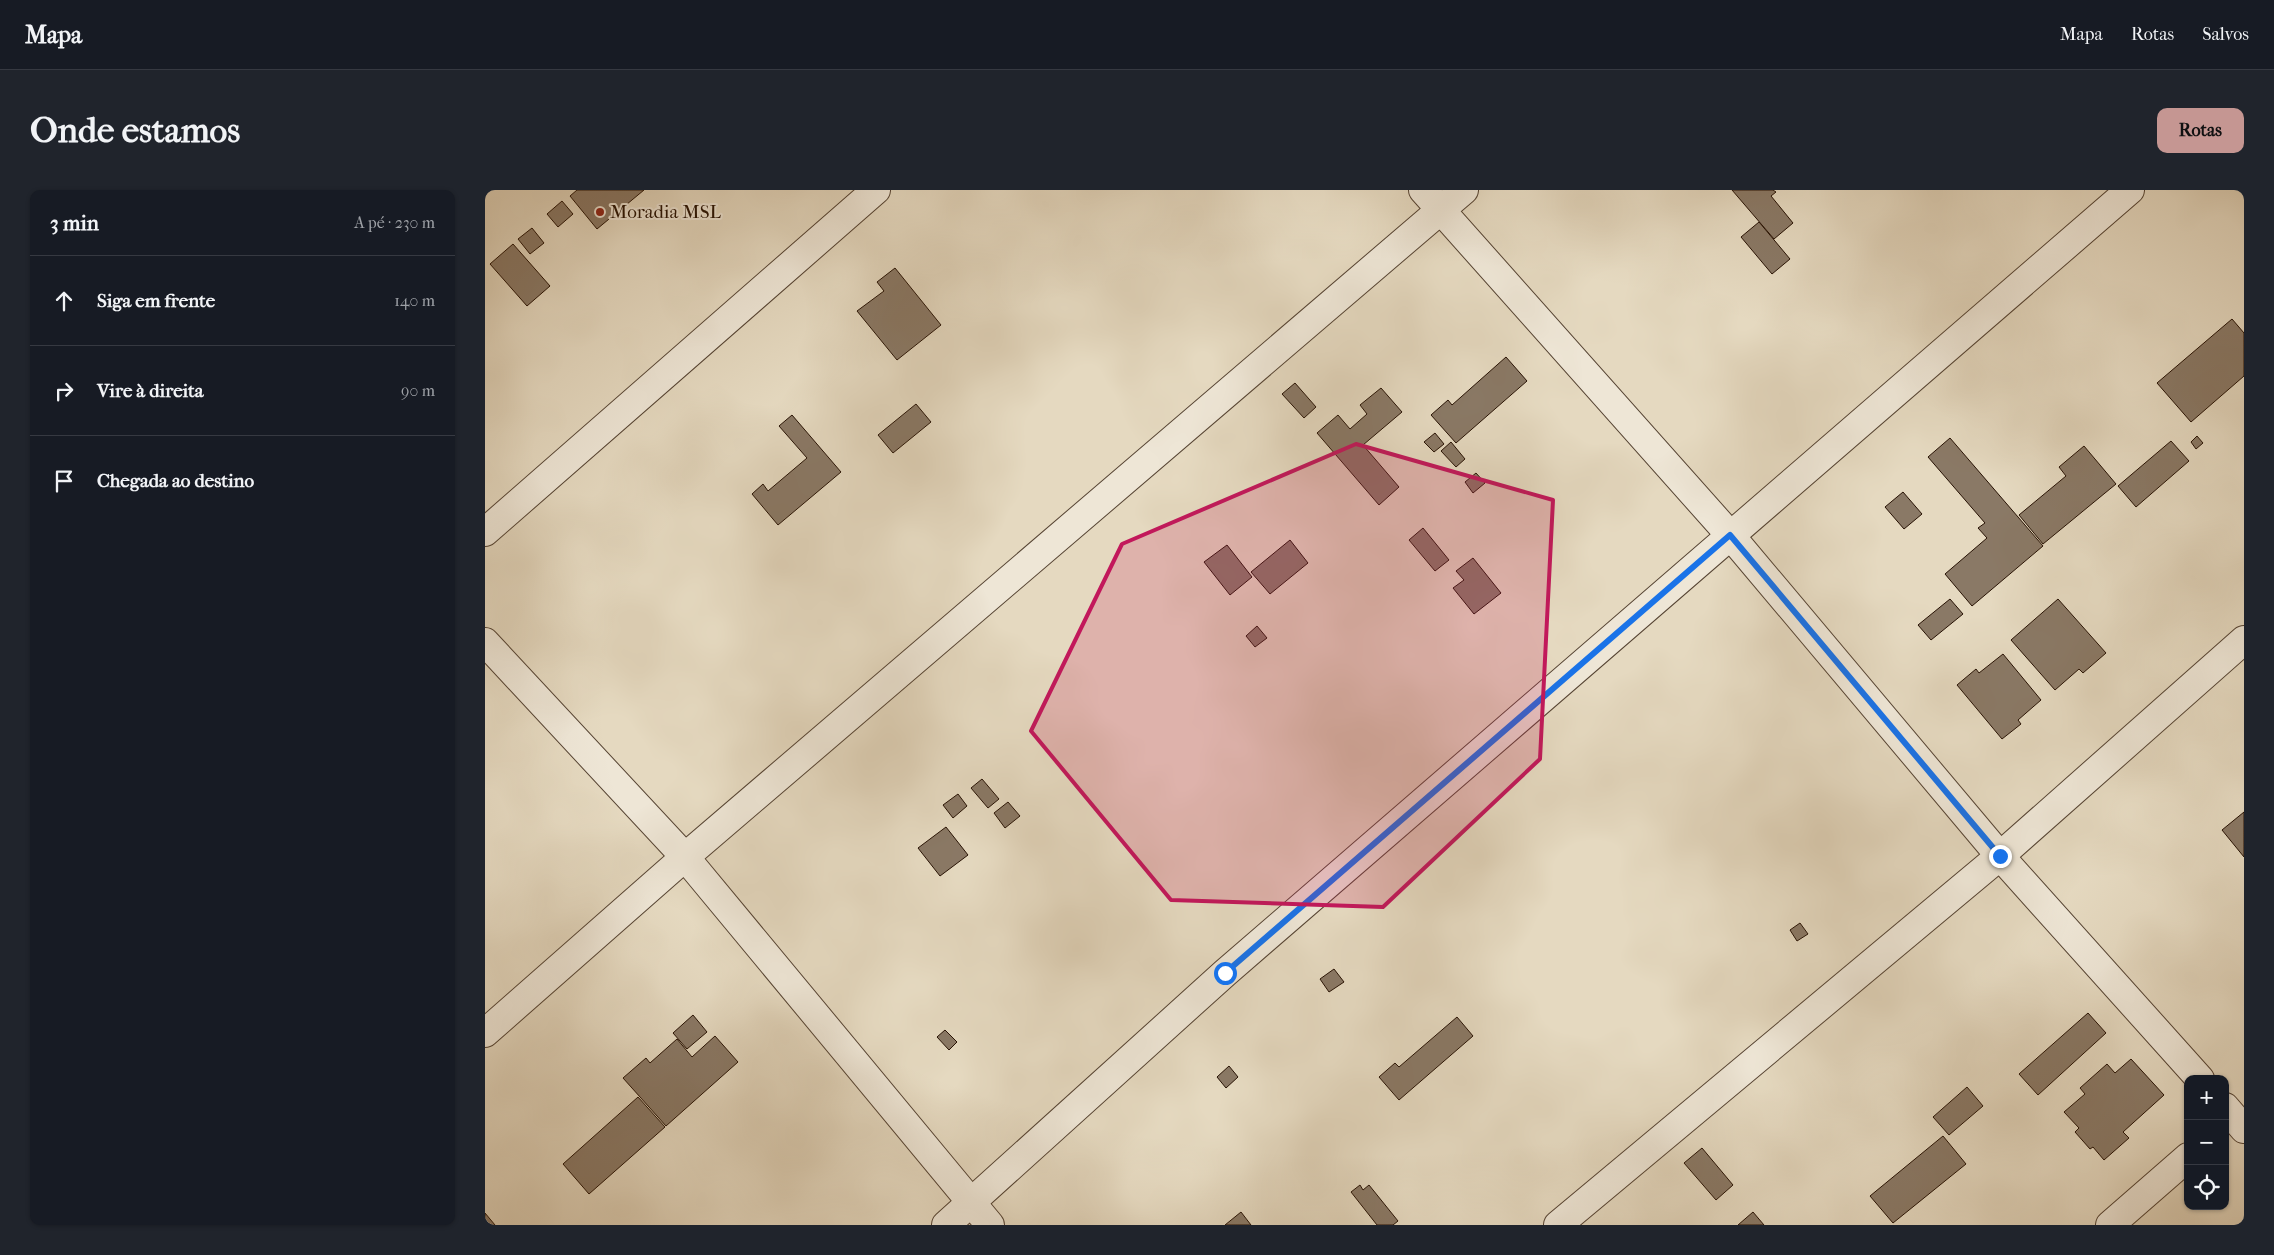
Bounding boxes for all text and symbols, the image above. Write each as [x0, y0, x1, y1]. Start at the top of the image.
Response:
text: Mapa [25, 21, 82, 49]
text: Mapa [2060, 24, 2103, 45]
text: Rotas [2131, 24, 2174, 45]
text: Salvos [2202, 24, 2249, 45]
button: Rotas [2157, 108, 2244, 153]
text: Onde estamos [30, 110, 240, 151]
place label: Moradia MSL [610, 201, 722, 223]
marker: Moradia MSL [594, 206, 606, 218]
text: 3 min [50, 211, 99, 235]
text: A pé · 230 m [354, 213, 435, 232]
icon: ahead [50, 287, 78, 315]
text: Siga em frente [97, 290, 215, 312]
text: 140 m [394, 291, 435, 310]
icon: right [50, 377, 78, 405]
text: Vire à direita [97, 380, 204, 402]
text: 90 m [401, 381, 435, 400]
icon: arrive [50, 467, 78, 495]
text: Chegada ao destino [97, 470, 254, 492]
route end [1989, 845, 2012, 868]
route start [1214, 962, 1237, 985]
map controls [2184, 1075, 2229, 1210]
button: + [2184, 1075, 2229, 1120]
button: − [2184, 1120, 2229, 1165]
button: locate [2184, 1165, 2229, 1210]

